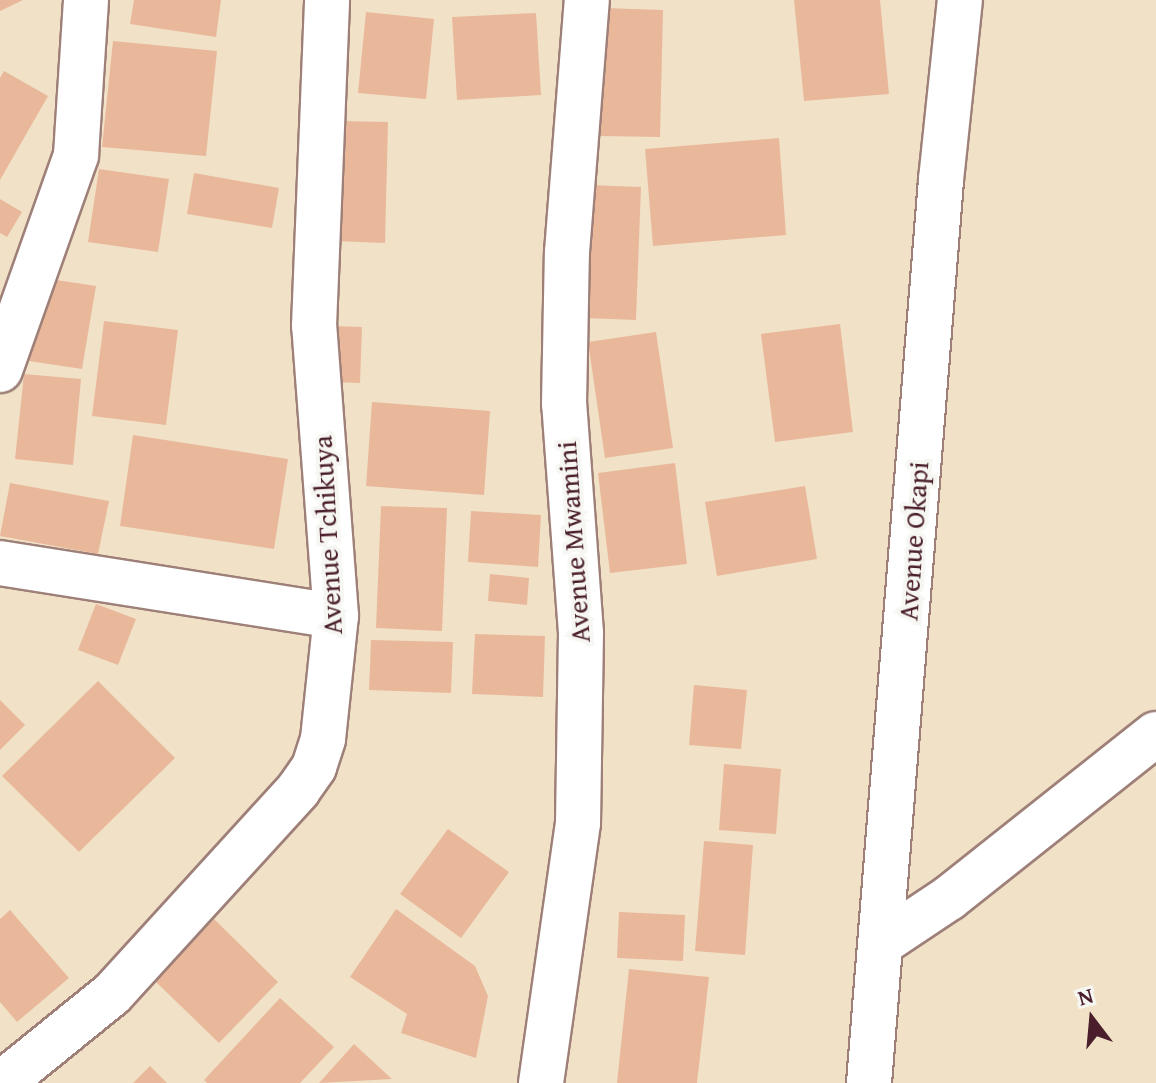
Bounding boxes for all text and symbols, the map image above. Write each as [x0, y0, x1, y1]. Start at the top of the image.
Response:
street label: Avenue Tchikuya [305, 434, 349, 636]
street label: Avenue Mwamini [549, 440, 597, 644]
street label: Avenue Okapi [891, 460, 935, 622]
north arrow [1052, 979, 1132, 1059]
text: N [1074, 979, 1097, 1013]

